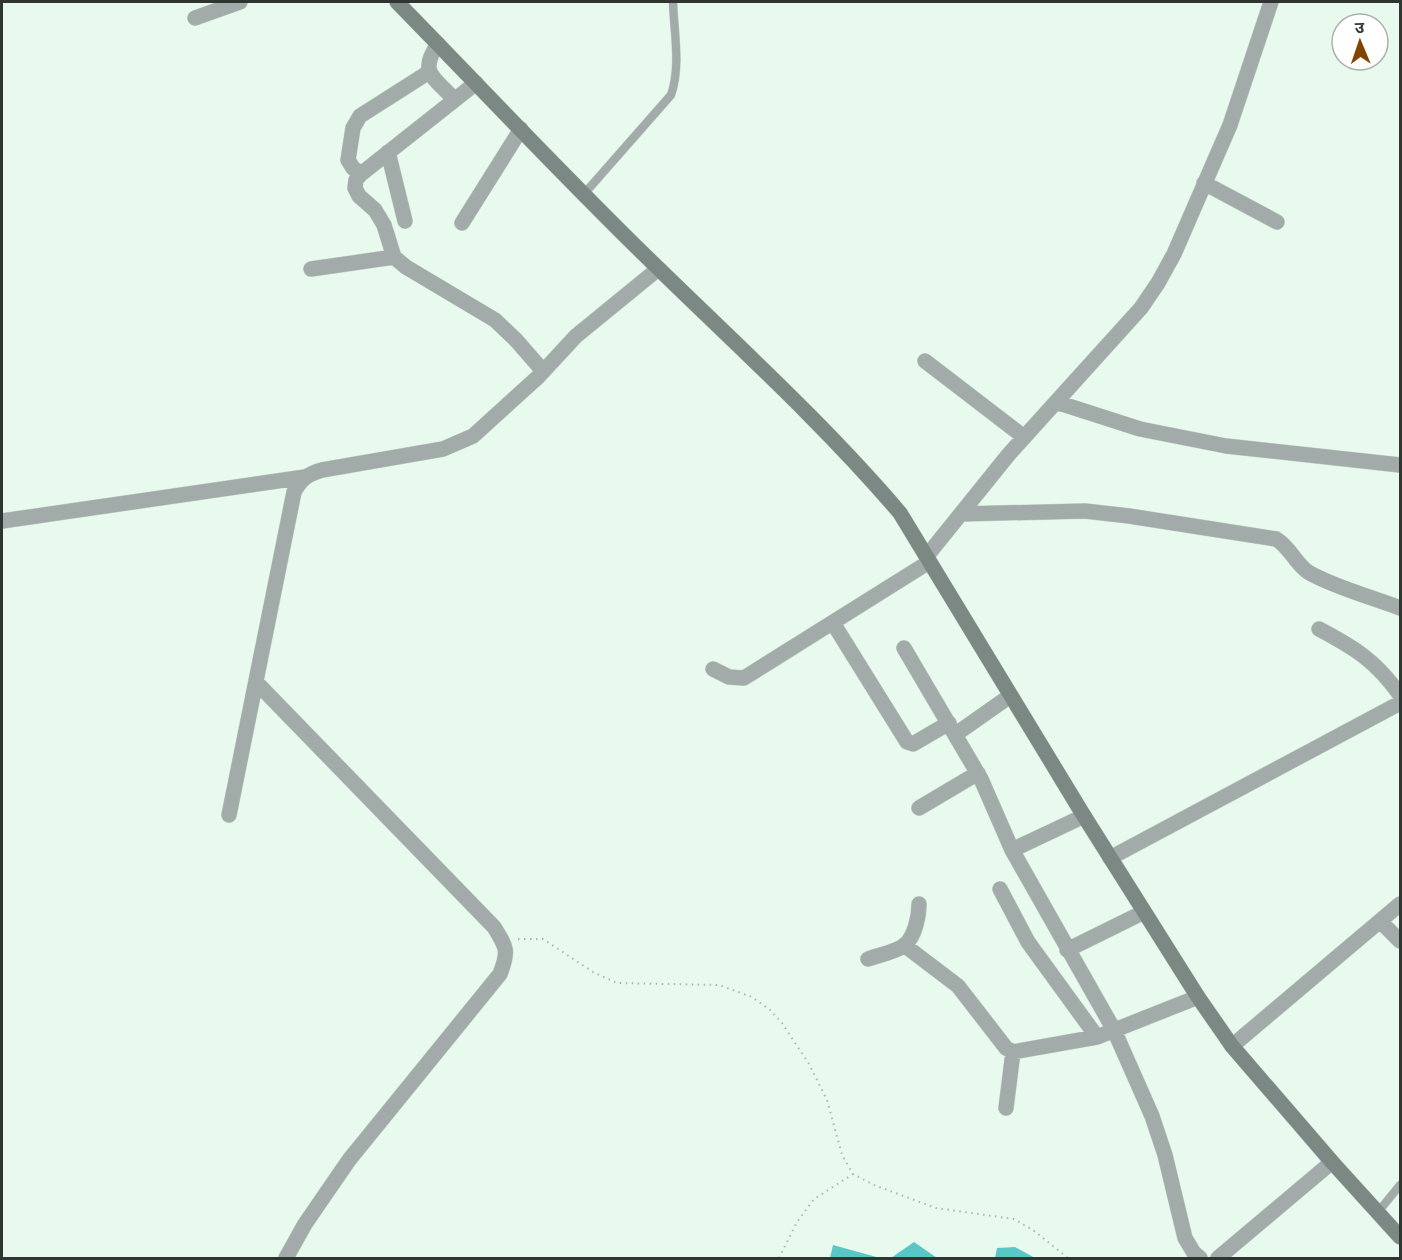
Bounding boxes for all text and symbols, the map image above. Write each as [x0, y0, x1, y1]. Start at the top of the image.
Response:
north arrow [1330, 12, 1390, 72]
text: उ [1355, 20, 1365, 36]

